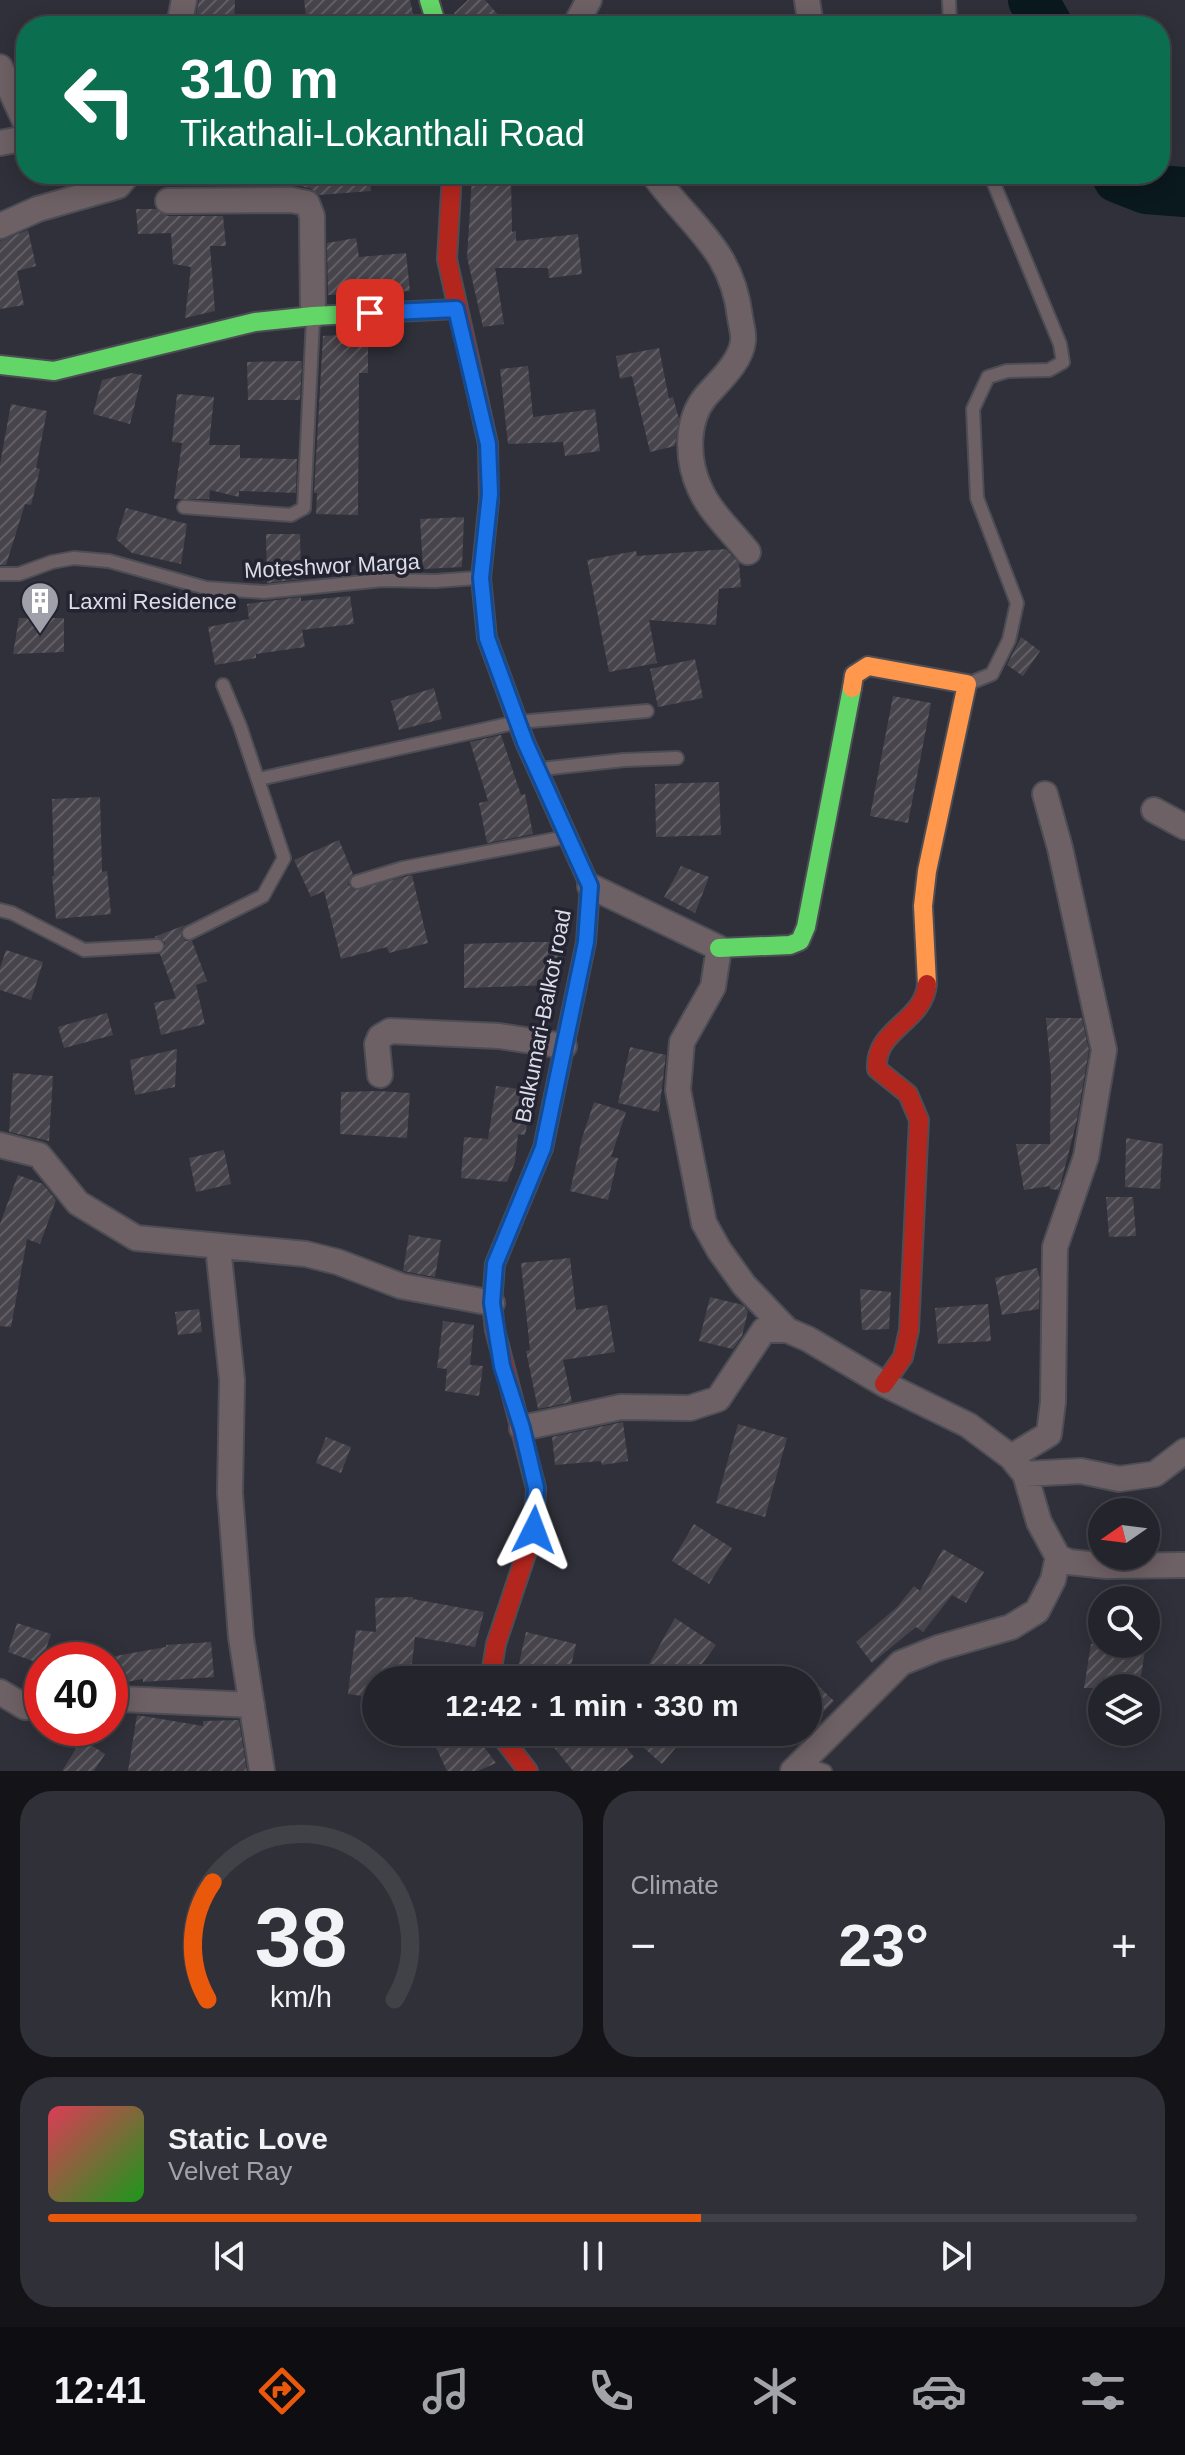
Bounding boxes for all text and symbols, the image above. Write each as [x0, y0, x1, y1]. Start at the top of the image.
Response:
text: 310 m [180, 47, 339, 110]
icon: left [48, 48, 152, 152]
text: Tikathali-Lokanthali Road [180, 113, 585, 154]
pin [336, 279, 404, 347]
icon: arrive [348, 291, 392, 335]
street label: Moteshwor Marga [243, 549, 421, 583]
building icon: Laxmi Residence [19, 580, 61, 635]
place label: Laxmi Residence [68, 589, 237, 614]
street label: Balkumari-Balkot road [510, 907, 576, 1125]
position arrow [492, 1488, 576, 1572]
north arrow [1088, 1498, 1160, 1570]
map controls [1088, 1498, 1160, 1746]
button: search [1088, 1586, 1160, 1658]
speed limit sign: 40 [24, 1642, 128, 1746]
button: layers [1088, 1674, 1160, 1746]
text: 12:42 · 1 min · 330 m [445, 1689, 739, 1722]
text: Climate [631, 1870, 719, 1900]
text: 38 [255, 1891, 348, 1984]
text: 23° [838, 1912, 929, 1979]
text: − [631, 1921, 656, 1970]
text: + [1111, 1921, 1137, 1970]
text: km/h [270, 1981, 332, 2013]
text: Static Love [168, 2122, 328, 2155]
text: Velvet Ray [168, 2156, 292, 2186]
icon: previous [208, 2234, 252, 2278]
icon: pause [571, 2234, 615, 2278]
icon: next [934, 2234, 978, 2278]
icon: directions [254, 2363, 310, 2419]
icon: music [418, 2363, 474, 2419]
icon: phone [583, 2363, 639, 2419]
icon: climate [747, 2363, 803, 2419]
icon: car [911, 2363, 967, 2419]
icon: filters [1075, 2363, 1131, 2419]
text: 12:41 [54, 2370, 146, 2411]

